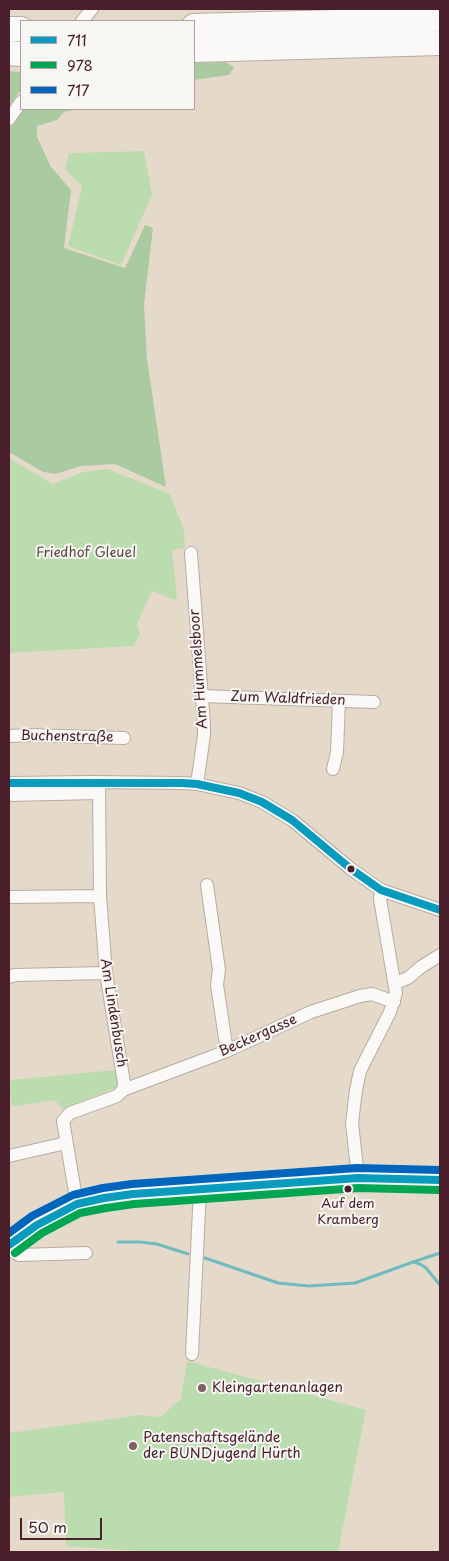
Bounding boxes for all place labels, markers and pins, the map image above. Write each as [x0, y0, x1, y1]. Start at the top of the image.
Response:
unlabelled marker [346, 864, 356, 874]
marker: Auf dem Kramberg [343, 1184, 353, 1194]
place label: Auf dem Kramberg [317, 1196, 379, 1227]
place label: Kleingartenanlagen [212, 1380, 343, 1396]
marker: Kleingartenanlagen [196, 1382, 208, 1394]
place label: Patenschaftsgelände der BUNDjugend Hürth [143, 1430, 301, 1462]
marker: Patenschaftsgelände der BUNDjugend Hürth [127, 1440, 139, 1452]

